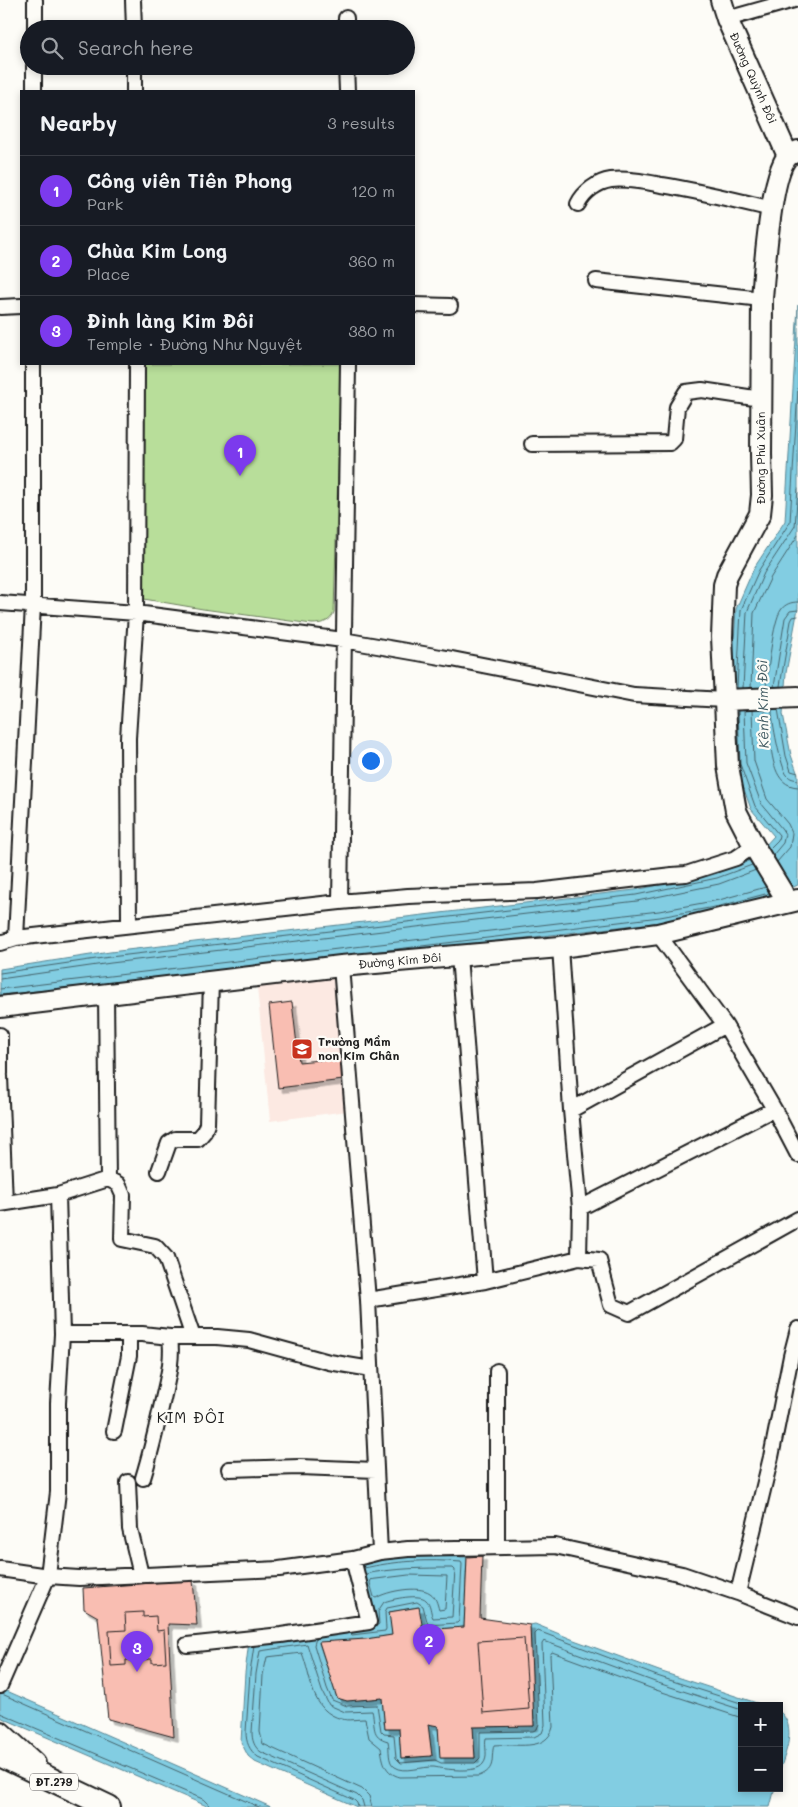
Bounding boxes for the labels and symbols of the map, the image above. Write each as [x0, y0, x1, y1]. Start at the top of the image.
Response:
street label: Đường Quỳnh Đôi [727, 29, 781, 126]
street label: Đường Phú Xuân [752, 412, 768, 504]
pin: 1 [224, 435, 256, 476]
water label: Kênh Kim Đôi [752, 659, 773, 748]
your location [358, 748, 384, 774]
street label: Đường Kim Đôi [358, 948, 442, 972]
place label: Trường Mầm non Kim Chân [318, 1033, 399, 1063]
school or university icon: Trường Mầm non Kim Chân [290, 1037, 314, 1061]
district label: KIM ĐÔI [157, 1407, 225, 1427]
pin: 2 [413, 1624, 445, 1665]
pin: 3 [121, 1631, 153, 1672]
road number: ĐT.279 [30, 1774, 78, 1790]

